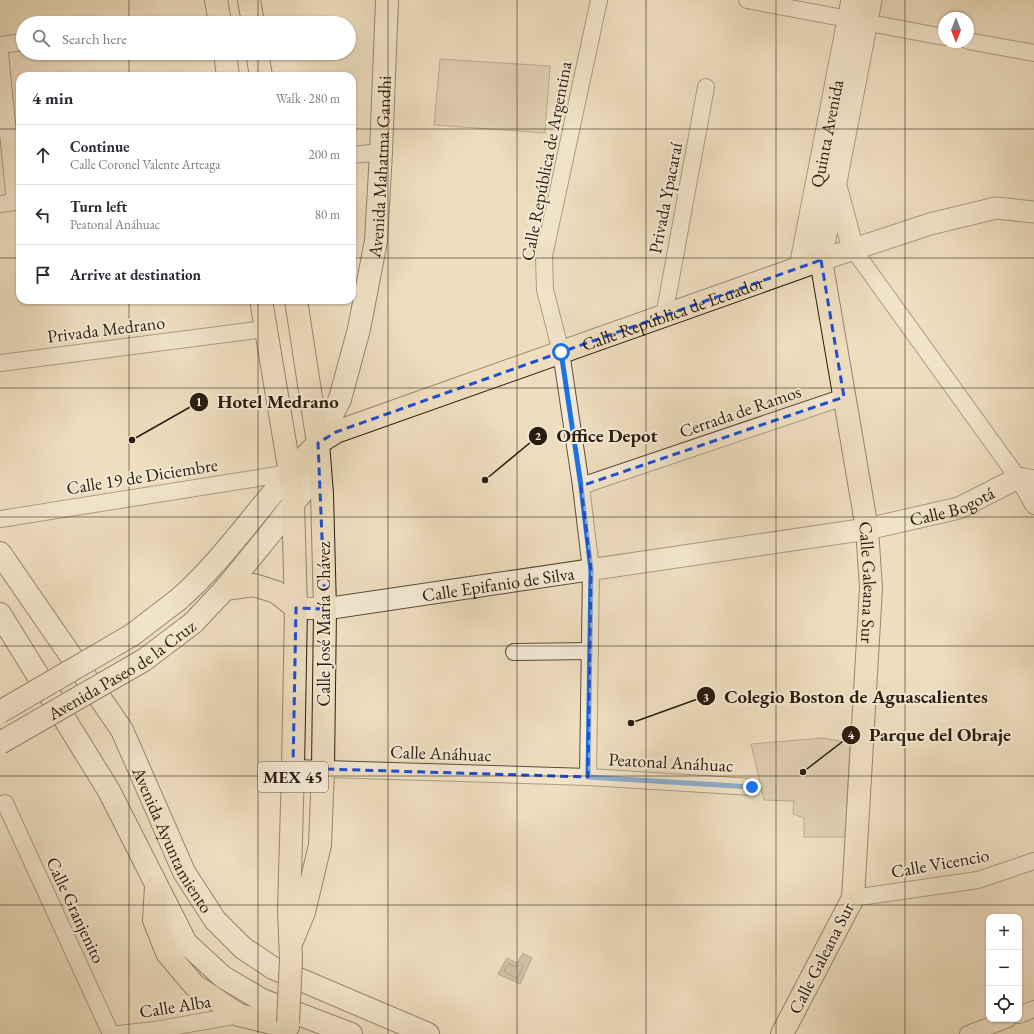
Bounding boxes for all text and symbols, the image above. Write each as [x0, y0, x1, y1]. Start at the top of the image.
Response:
north arrow [938, 12, 974, 48]
search box [16, 16, 356, 60]
icon: search [30, 27, 52, 49]
text: Search here [62, 29, 127, 48]
street label: Calle República de Argentina [515, 58, 577, 263]
street label: Avenida Mahatma Gandhi [361, 74, 396, 260]
street label: Quinta Avenida [804, 77, 848, 189]
text: 4 min [32, 87, 73, 109]
text: Walk · 280 m [276, 90, 340, 107]
text: Continue [70, 137, 130, 156]
street label: Privada Ypacaraí [643, 140, 687, 256]
icon: ahead [32, 144, 54, 166]
text: 200 m [309, 146, 340, 163]
text: Calle Coronel Valente Arteaga [70, 156, 220, 173]
text: Turn left [70, 197, 127, 216]
icon: left [32, 204, 54, 226]
text: 80 m [315, 206, 340, 223]
text: Peatonal Anáhuac [70, 216, 160, 233]
icon: arrive [32, 264, 54, 286]
text: Arrive at destination [70, 265, 201, 284]
street label: Calle República de Ecuador [578, 270, 766, 355]
street label: Privada Medrano [46, 310, 166, 348]
route start [552, 343, 570, 361]
street label: Cerrada de Ramos [676, 379, 804, 443]
callout: Hotel Medrano [189, 386, 347, 417]
text: Hotel Medrano [217, 389, 339, 414]
text: 1 [196, 394, 202, 410]
callout: Office Depot [528, 420, 665, 451]
text: Office Depot [556, 423, 658, 448]
text: 2 [535, 428, 542, 444]
street label: Calle 19 de Diciembre [65, 453, 219, 499]
street label: Calle Bogotá [907, 480, 999, 530]
street label: Calle Galeana Sur [854, 519, 883, 644]
street label: Calle José María Chávez [312, 541, 335, 707]
street label: Calle Epifanio de Silva [420, 561, 577, 606]
street label: Avenida Paseo de la Cruz [42, 614, 200, 725]
callout: Colegio Boston de Aguascalientes [696, 681, 996, 712]
text: Colegio Boston de Aguascalientes [724, 684, 988, 709]
text: 3 [703, 689, 709, 705]
callout: Parque del Obraje [841, 719, 1019, 750]
text: Parque del Obraje [869, 722, 1011, 747]
text: 4 [848, 727, 855, 743]
street label: Calle Anáhuac [390, 740, 492, 766]
street label: Peatonal Anáhuac [608, 747, 734, 777]
street label: Avenida Ayuntamiento [127, 762, 219, 917]
road number: MEX 45 [258, 762, 328, 792]
route end [743, 778, 761, 796]
street label: Calle Vicencio [889, 843, 991, 883]
street label: Calle Granjenito [41, 853, 111, 967]
street label: Calle Galeana Sur [783, 898, 859, 1018]
map controls [986, 914, 1022, 1022]
button: + [986, 914, 1022, 950]
button: − [986, 950, 1022, 986]
button: locate [986, 986, 1022, 1022]
street label: Calle Alba [138, 989, 213, 1023]

